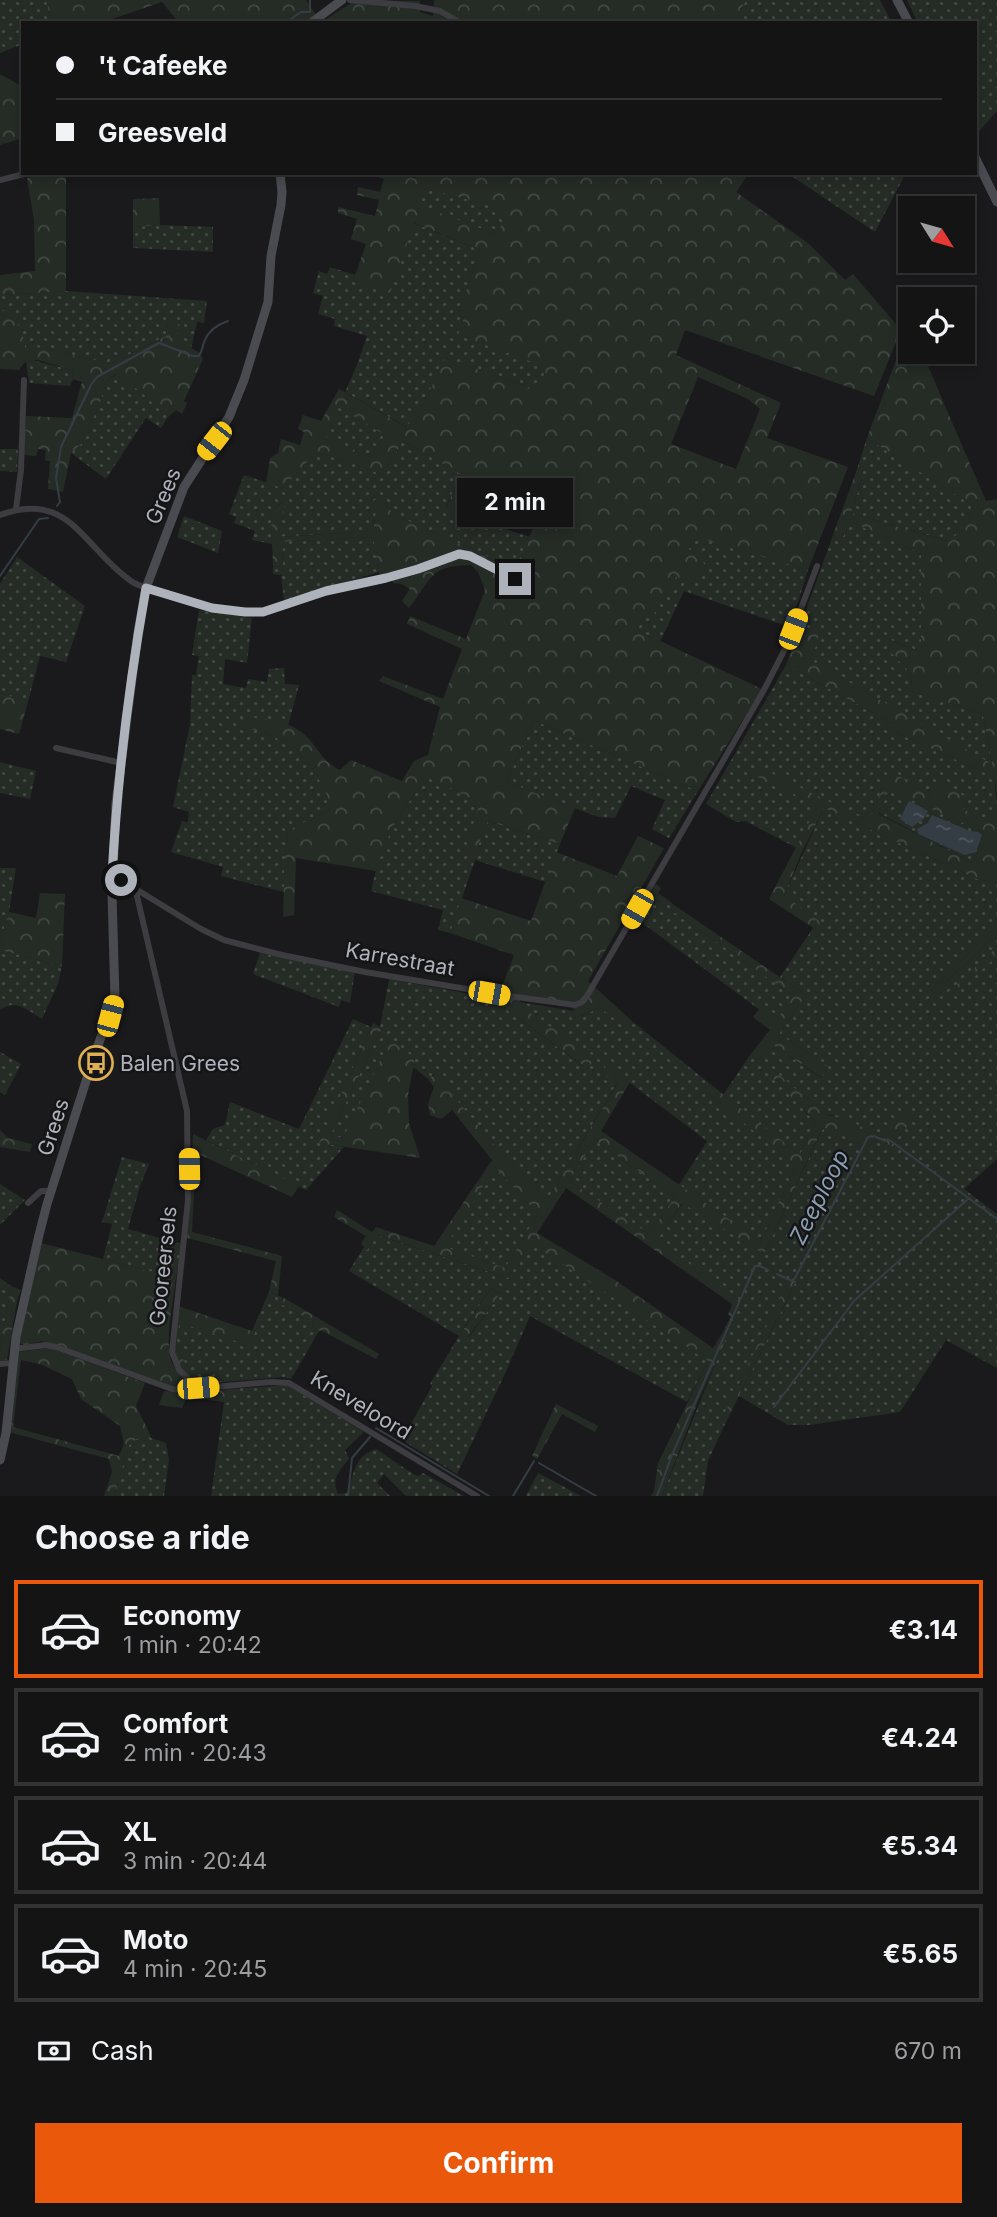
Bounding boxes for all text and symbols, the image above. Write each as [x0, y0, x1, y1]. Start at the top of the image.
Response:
text: 't Cafeeke [98, 50, 228, 81]
text: Greesveld [98, 117, 227, 148]
north arrow [898, 196, 975, 273]
map controls [898, 196, 975, 364]
button: locate [898, 287, 975, 364]
car [193, 418, 236, 464]
street label: Grees [140, 464, 186, 528]
callout: 2 min [457, 477, 573, 526]
text: 2 min [484, 488, 546, 516]
route end [499, 563, 531, 595]
car [776, 606, 811, 652]
route start [105, 864, 137, 896]
car [618, 886, 657, 932]
street label: Karrestraat [344, 937, 457, 981]
car [467, 979, 512, 1007]
car [95, 993, 126, 1039]
bus stop icon: Balen Grees [77, 1044, 115, 1082]
place label: Balen Grees [120, 1051, 240, 1076]
street label: Grees [32, 1095, 74, 1159]
water label: Zeeploop [783, 1145, 855, 1249]
car [179, 1148, 200, 1190]
street label: Gooreersels [144, 1205, 182, 1327]
street label: Kneveloord [306, 1365, 416, 1445]
car [177, 1376, 220, 1400]
text: Choose a ride [35, 1518, 250, 1557]
icon: car [39, 1598, 102, 1661]
text: Economy [123, 1600, 241, 1631]
text: €3.14 [889, 1614, 958, 1645]
text: 1 min · 20:42 [123, 1631, 262, 1659]
icon: car [39, 1706, 102, 1769]
text: Comfort [123, 1708, 228, 1739]
text: €4.24 [881, 1722, 958, 1753]
text: 2 min · 20:43 [123, 1739, 267, 1767]
icon: car [39, 1814, 102, 1877]
text: XL [123, 1816, 157, 1847]
text: €5.34 [882, 1830, 958, 1861]
text: 3 min · 20:44 [123, 1847, 267, 1875]
icon: car [39, 1922, 102, 1985]
text: Moto [123, 1924, 188, 1955]
text: €5.65 [883, 1938, 958, 1969]
text: 4 min · 20:45 [123, 1955, 267, 1983]
icon: cash [35, 2032, 73, 2070]
text: Cash [91, 2035, 154, 2066]
text: 670 m [894, 2037, 962, 2065]
button: Confirm [35, 2123, 962, 2203]

